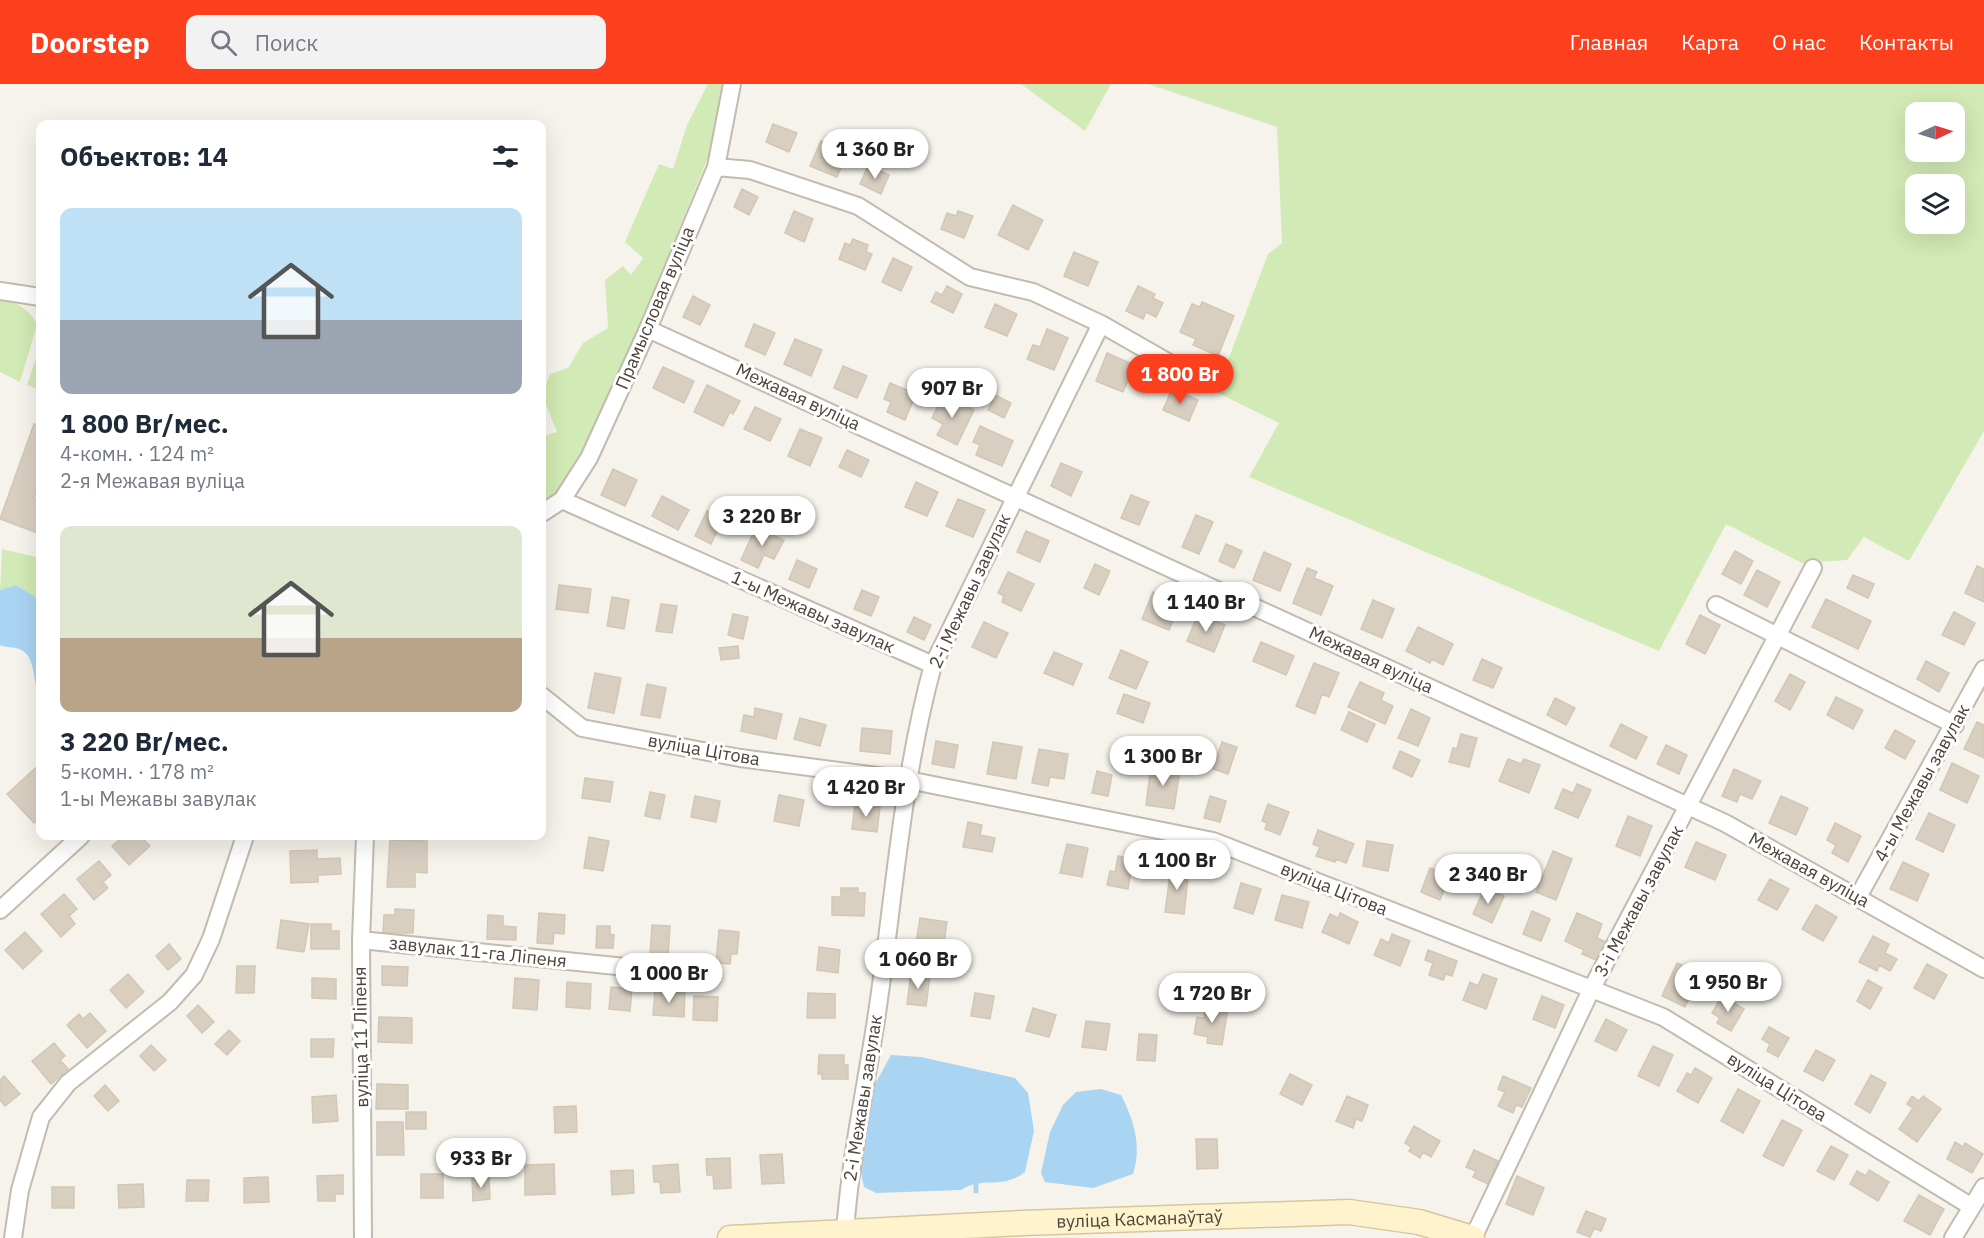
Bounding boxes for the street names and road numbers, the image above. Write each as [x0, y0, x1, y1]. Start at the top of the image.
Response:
street label: Прамысловая вуліца [610, 223, 699, 393]
street label: Межавая вуліца [732, 358, 864, 436]
street label: 2-і Межавы завулак [924, 510, 1016, 672]
street label: 1-ы Межавы завулак [728, 565, 899, 658]
street label: Межавая вуліца [1305, 621, 1437, 699]
street label: 4-ы Межавы завулак [1869, 700, 1975, 866]
street label: вуліца Цітова [646, 728, 762, 771]
street label: 3-і Межавы завулак [1589, 821, 1688, 981]
street label: Межавая вуліца [1745, 827, 1874, 912]
street label: вуліца Цітова [1277, 857, 1391, 921]
street label: завулак 11-га Ліпеня [388, 931, 568, 972]
street label: вуліца 11 Ліпеня [348, 966, 373, 1108]
street label: 2-і Межавы завулак [838, 1013, 887, 1183]
street label: вуліца Цітова [1723, 1047, 1832, 1127]
street label: вуліца Касманаўтаў [1056, 1204, 1223, 1233]

